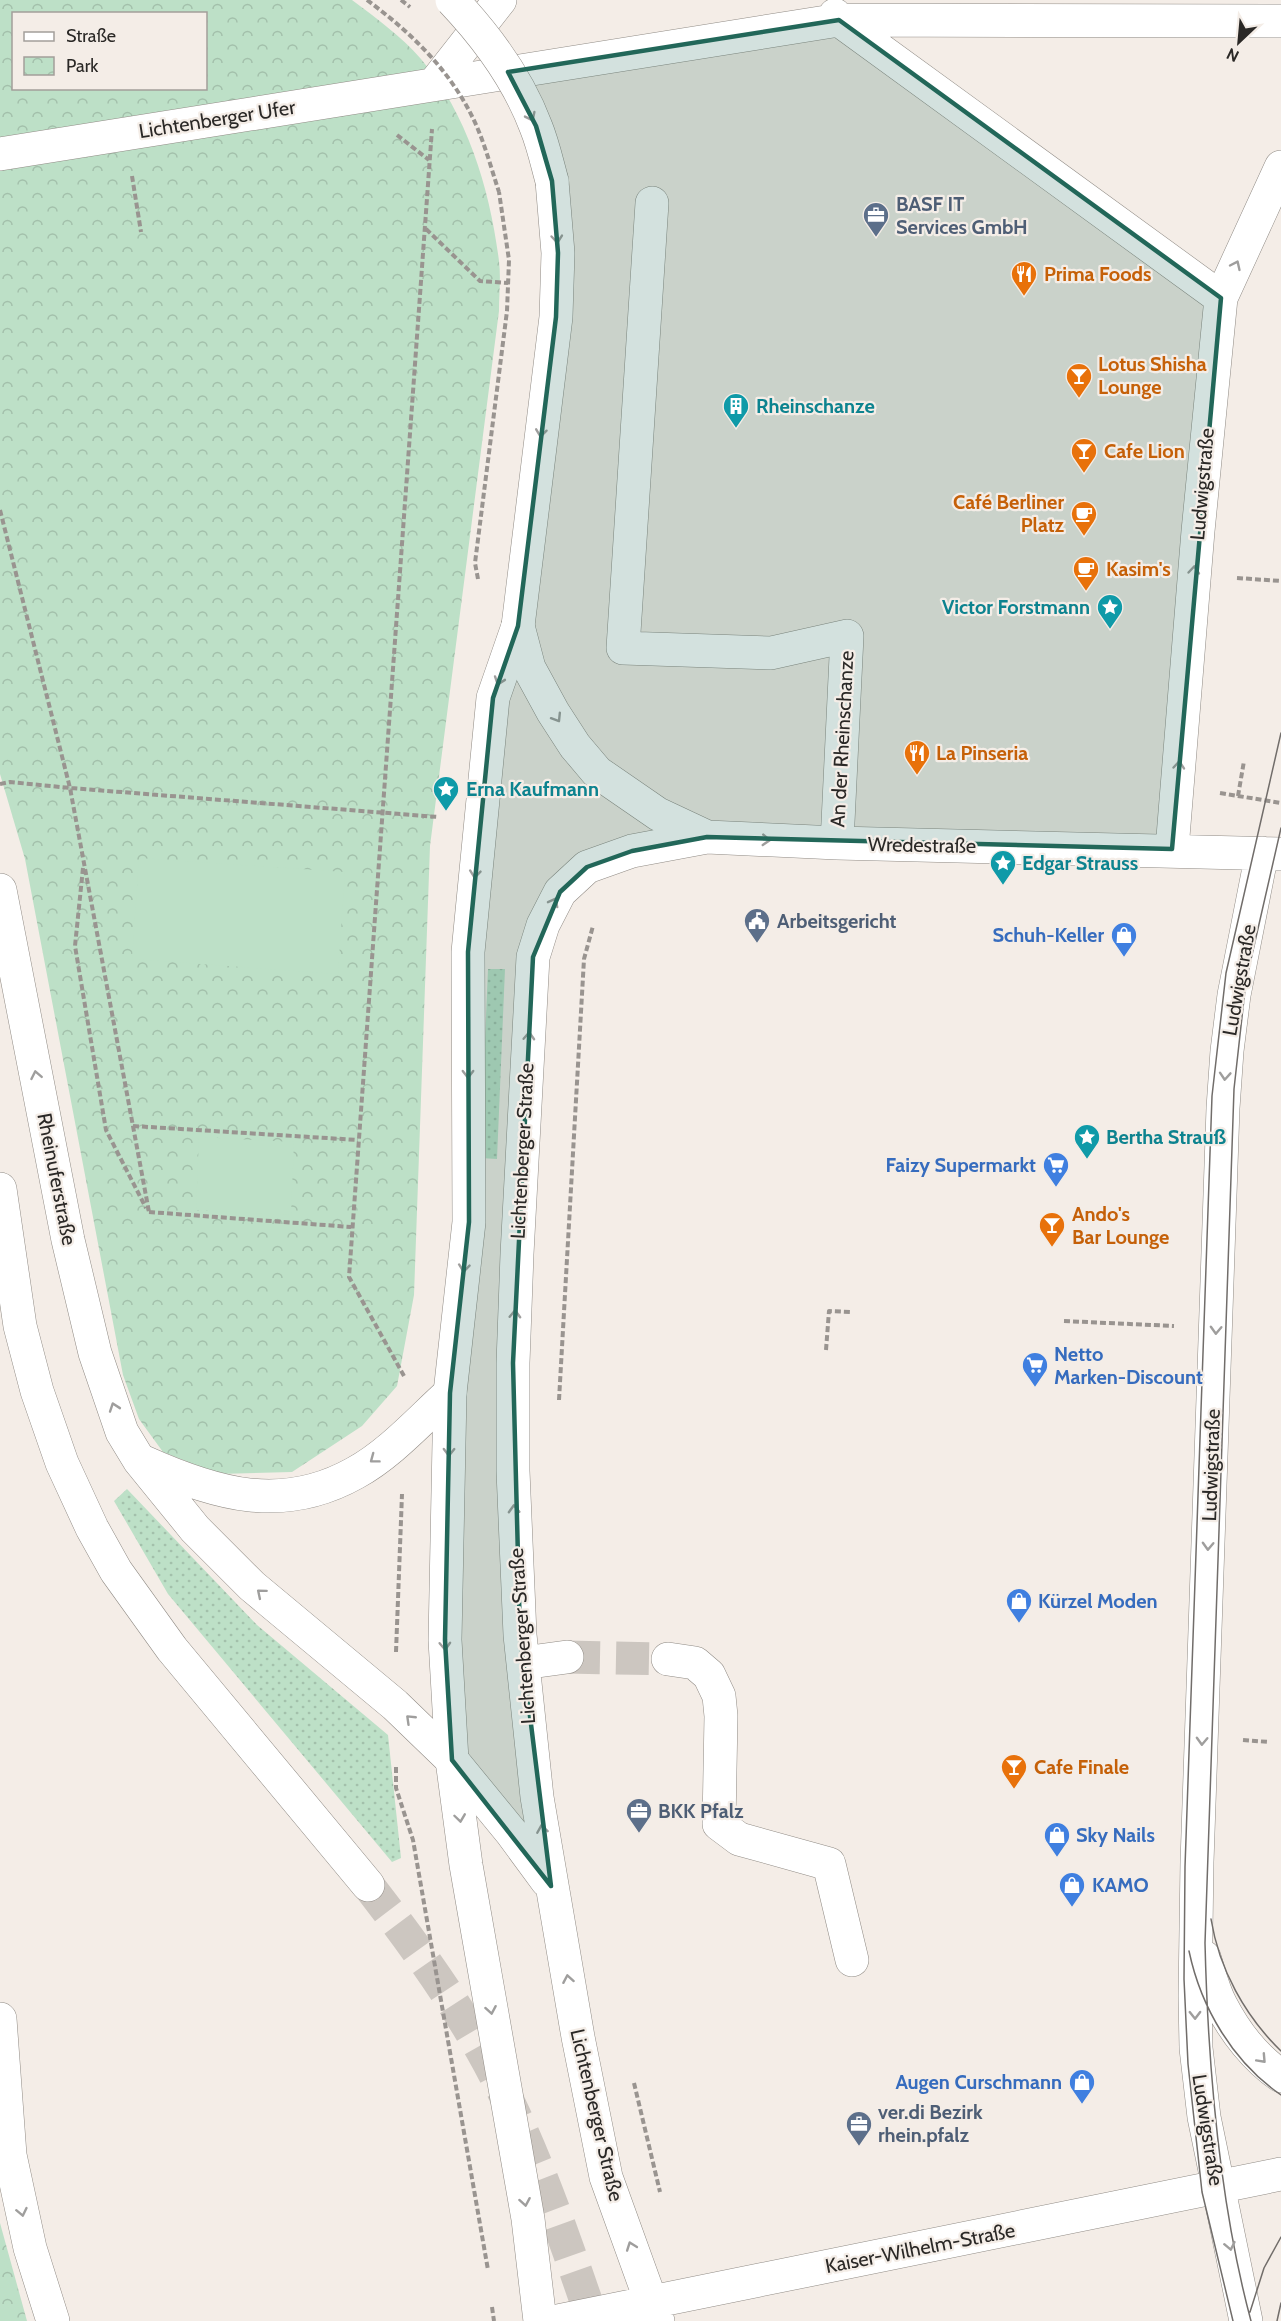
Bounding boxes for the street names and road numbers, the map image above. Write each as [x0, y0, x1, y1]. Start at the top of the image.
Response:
street label: Lichtenberger Ufer [137, 95, 298, 143]
street label: Ludwigstraße [1185, 427, 1219, 541]
street label: An der Rheinschanze [825, 650, 859, 828]
street label: Wredestraße [868, 832, 976, 858]
street label: Ludwigstraße [1217, 922, 1261, 1038]
street label: Lichtenberger Straße [505, 1062, 539, 1240]
street label: Rheinuferstraße [32, 1111, 82, 1247]
street label: Ludwigstraße [1197, 1408, 1225, 1522]
street label: Lichtenberger Straße [504, 1547, 540, 1725]
street label: Lichtenberger Straße [565, 2026, 629, 2204]
street label: Ludwigstraße [1187, 2072, 1229, 2188]
street label: Kaiser-Wilhelm-Straße [823, 2218, 1017, 2278]

